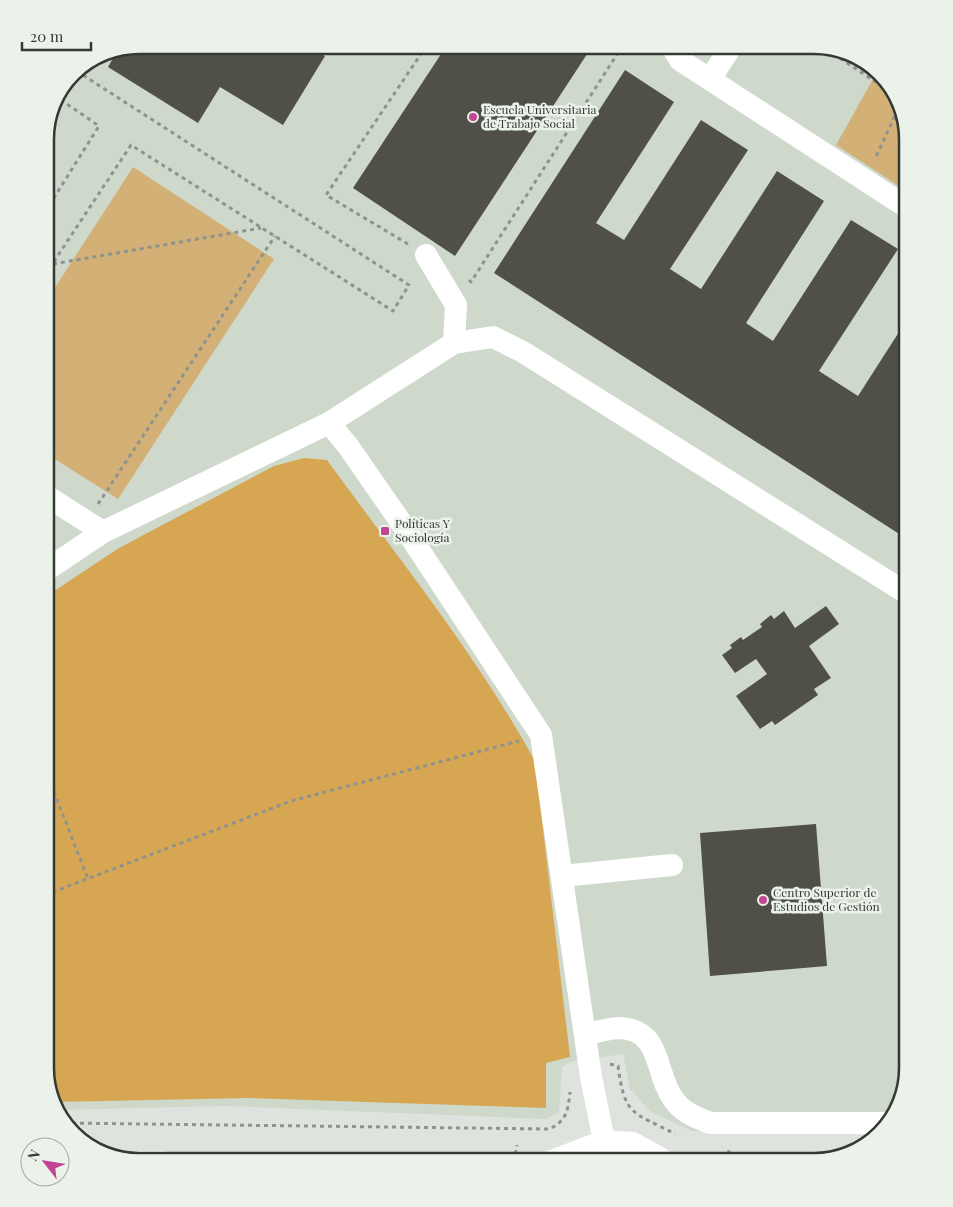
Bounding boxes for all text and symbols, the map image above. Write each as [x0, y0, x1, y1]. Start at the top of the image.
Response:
scale bar [22, 20, 91, 52]
text: 20 m [30, 26, 64, 46]
place label: Escuela Universitaria de Trabajo Social [483, 101, 597, 131]
marker: Escuela Universitaria de Trabajo Social [467, 111, 479, 123]
place label: Políticas Y Sociología [395, 515, 451, 545]
marker: Políticas Y Sociología [379, 525, 391, 537]
place label: Centro Superior de Estudios de Gestión [773, 884, 880, 914]
marker: Centro Superior de Estudios de Gestión [757, 894, 769, 906]
north arrow [20, 1137, 70, 1187]
text: N [23, 1146, 44, 1164]

